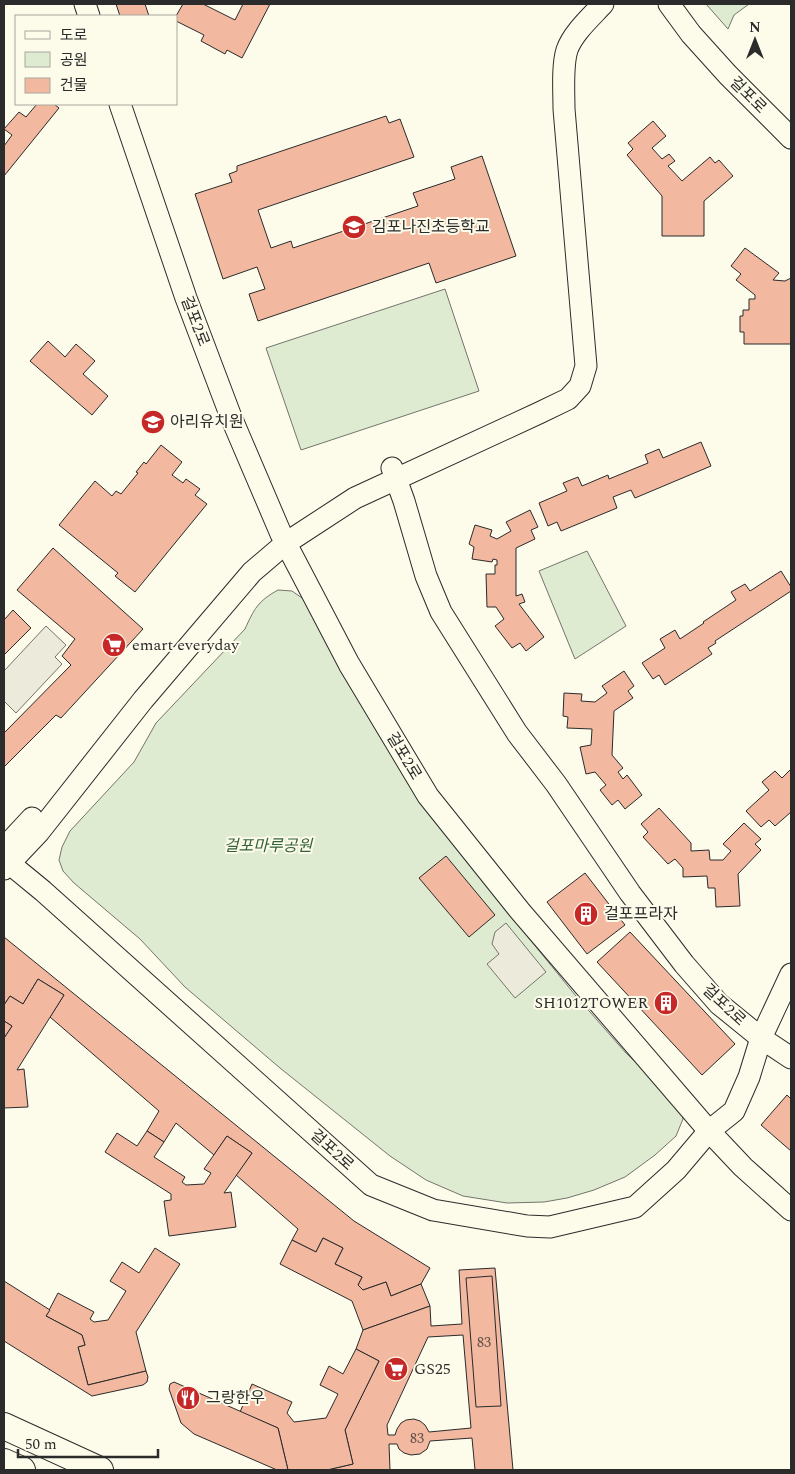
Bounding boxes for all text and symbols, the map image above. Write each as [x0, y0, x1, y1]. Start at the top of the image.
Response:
legend [15, 15, 178, 105]
north arrow [730, 15, 780, 65]
text: N [749, 17, 761, 38]
text: 도로 [60, 24, 88, 47]
text: 공원 [60, 49, 88, 72]
street label: 걸포로 [724, 71, 772, 119]
text: 건물 [60, 74, 88, 97]
school or university icon: 김포나진초등학교 [341, 214, 367, 240]
place label: 김포나진초등학교 [372, 215, 490, 239]
street label: 걸포2로 [174, 292, 216, 350]
school or university icon: 아리유치원 [140, 409, 166, 435]
place label: 아리유치원 [170, 410, 244, 434]
supermarket icon: emart everyday [101, 632, 127, 658]
place label: emart everyday [132, 633, 240, 657]
street label: 걸포2로 [380, 727, 428, 785]
park label: 걸포마루공원 [224, 834, 313, 858]
building icon: 걸포프라자 [573, 901, 599, 927]
place label: 걸포프라자 [604, 902, 678, 926]
street label: 걸포2로 [697, 978, 751, 1032]
building icon: SH1012TOWER [653, 990, 679, 1016]
place label: SH1012TOWER [534, 991, 648, 1015]
street label: 걸포2로 [305, 1124, 360, 1177]
house number: 83 [477, 1332, 491, 1353]
supermarket icon: GS25 [383, 1356, 409, 1382]
place label: GS25 [414, 1357, 451, 1381]
restaurant icon: 그랑한우 [175, 1385, 201, 1411]
place label: 그랑한우 [206, 1386, 265, 1410]
scale bar [18, 1426, 158, 1458]
house number: 83 [410, 1428, 424, 1449]
text: 50 m [25, 1433, 57, 1456]

